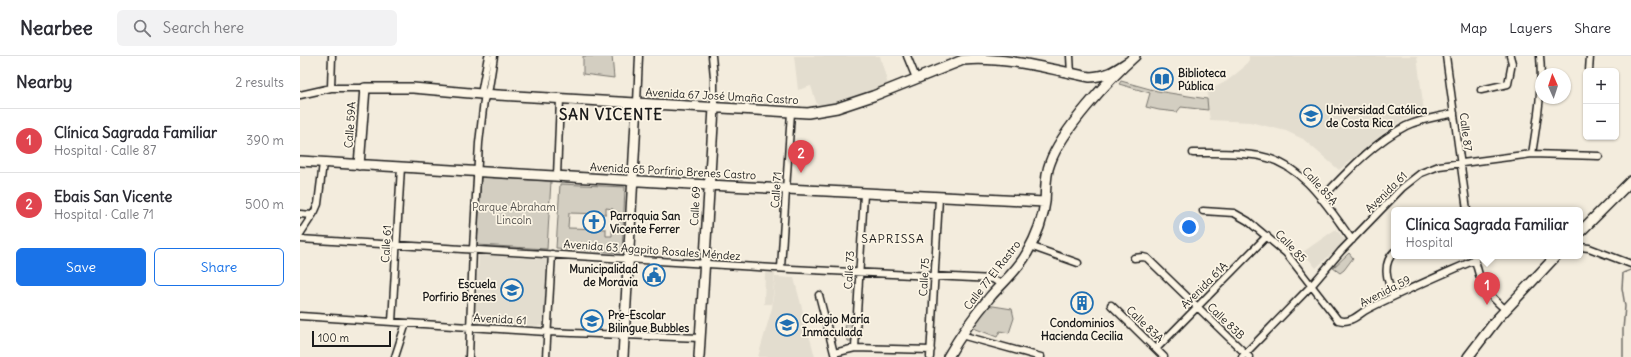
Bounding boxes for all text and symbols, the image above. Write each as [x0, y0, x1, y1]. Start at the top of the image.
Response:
search box [117, 10, 397, 46]
text: Nearbee [20, 16, 93, 40]
icon: search [131, 17, 153, 39]
text: Search here [163, 18, 244, 37]
text: Map [1460, 19, 1487, 37]
text: Layers [1509, 19, 1552, 37]
text: Share [1574, 19, 1611, 37]
library icon: Biblioteca Pública [1149, 66, 1175, 92]
place label: Biblioteca Pública [1178, 66, 1227, 93]
north arrow [1535, 68, 1571, 104]
map controls [1583, 68, 1619, 140]
button: + [1583, 68, 1619, 104]
text: Nearby [16, 71, 72, 93]
text: 2 results [235, 74, 284, 91]
street label: Avenida 67 José Umaña Castro [645, 85, 799, 107]
street label: Calle 59A [341, 101, 359, 149]
school or university icon: Universidad Católica de Costa Rica [1298, 103, 1324, 129]
place label: Universidad Católica de Costa Rica [1326, 103, 1428, 130]
button: − [1583, 104, 1619, 140]
district label: SAN VICENTE [559, 105, 663, 124]
street label: Calle 87 [1457, 112, 1475, 153]
text: Clínica Sagrada Familiar [54, 123, 217, 142]
text: 1 [26, 132, 32, 149]
text: 390 m [246, 132, 284, 149]
pin: 2 [788, 140, 814, 173]
text: Hospital · Calle 87 [54, 142, 156, 159]
street label: Avenida 65 Porfirio Brenes Castro [589, 160, 757, 182]
street label: Calle 85A [1299, 164, 1341, 208]
street label: Avenida 61 [1362, 168, 1410, 216]
street label: Calle 71 [768, 171, 784, 209]
street label: Calle 69 [687, 186, 703, 226]
text: Ebais San Vicente [54, 187, 172, 206]
text: 2 [25, 196, 33, 213]
text: 500 m [245, 196, 284, 213]
park label: Parque Abraham Lincoln [472, 200, 556, 227]
text: Hospital · Calle 71 [54, 206, 154, 223]
popup [1391, 207, 1583, 259]
church icon: Parroquia San Vicente Ferrer [581, 209, 607, 235]
place label: Parroquia San Vicente Ferrer [610, 209, 681, 236]
text: Clínica Sagrada Familiar [1405, 215, 1569, 234]
your location [1179, 217, 1199, 237]
street label: Calle 61 [378, 225, 394, 263]
street label: Calle 85 [1272, 227, 1310, 265]
district label: SAPRISSA [861, 231, 925, 246]
text: Hospital [1405, 234, 1453, 251]
street label: Avenida 63 Agapito Rosales Méndez [563, 237, 741, 263]
street label: Calle 77 El Rastro [961, 237, 1023, 313]
button: Save [16, 248, 146, 286]
button: Share [154, 248, 284, 286]
street label: Calle 73 [841, 250, 857, 290]
street label: Calle 75 [916, 257, 932, 297]
street label: Avenida 61A [1178, 259, 1230, 311]
place label: Municipalidad de Moravia [569, 262, 639, 289]
public building icon: Municipalidad de Moravia [641, 262, 667, 288]
street label: Avenida 59 [1357, 272, 1413, 310]
pin: 1 [1474, 272, 1500, 305]
place label: Escuela Porfirio Brenes [423, 277, 497, 304]
school or university icon: Escuela Porfirio Brenes [499, 277, 525, 303]
building icon: Condominios Hacienda Cecilia [1069, 290, 1095, 316]
street label: Calle 83B [1204, 300, 1248, 342]
street label: Calle 83A [1123, 303, 1167, 345]
school or university icon: Pre-Escolar Bilingue Bubbles [579, 308, 605, 334]
place label: Pre-Escolar Bilingue Bubbles [608, 308, 689, 336]
street label: Avenida 61 [473, 311, 527, 327]
school or university icon: Colegio María Inmaculada [774, 312, 800, 338]
place label: Colegio María Inmaculada [802, 312, 870, 339]
place label: Condominios Hacienda Cecilia [1041, 316, 1124, 343]
scale bar [312, 329, 391, 348]
text: 100 m [318, 331, 349, 345]

